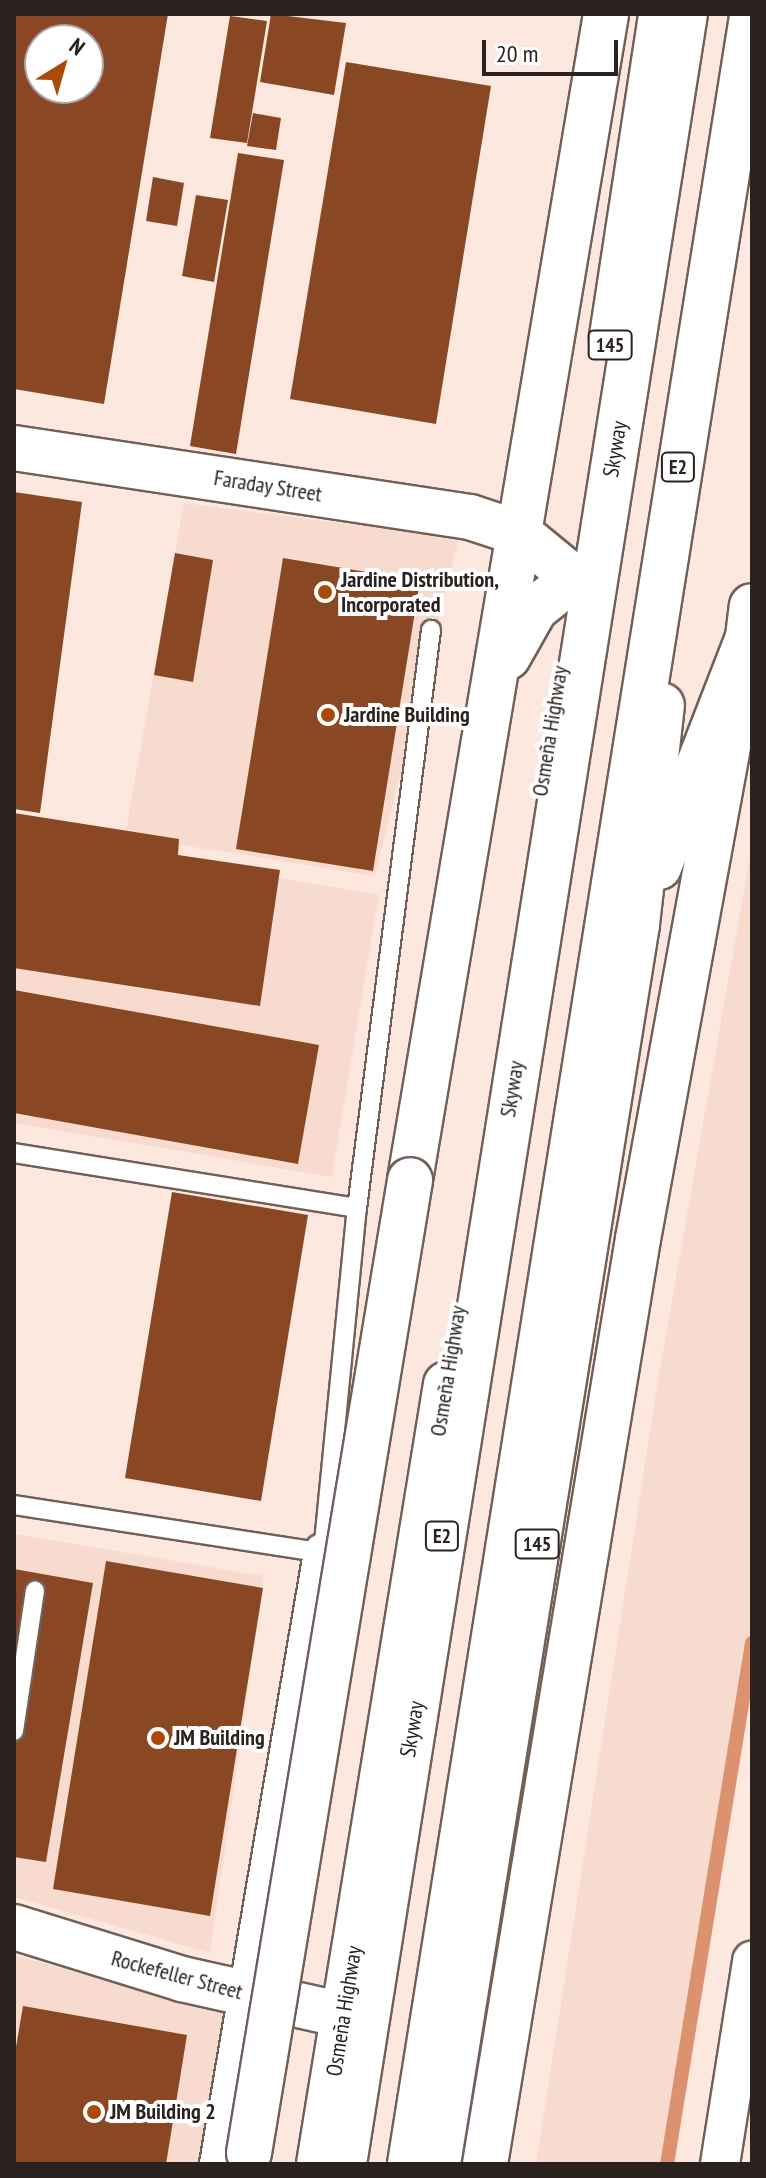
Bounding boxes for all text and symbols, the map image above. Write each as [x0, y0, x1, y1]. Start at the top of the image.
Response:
north arrow [24, 24, 104, 104]
scale bar [486, 24, 622, 74]
text: N [64, 32, 90, 61]
text: 20 m [496, 38, 538, 69]
road number: 145 [586, 329, 634, 361]
street label: Skyway [598, 419, 632, 479]
road number: E2 [660, 451, 696, 483]
street label: Faraday Street [212, 464, 324, 508]
place label: Jardine Distribution, Incorporated [341, 566, 499, 618]
marker: Jardine Distribution, Incorporated [316, 583, 334, 601]
street label: Osmeña Highway [527, 664, 573, 798]
place label: Jardine Building [344, 702, 470, 728]
marker: Jardine Building [319, 706, 337, 724]
street label: Skyway [495, 1059, 529, 1119]
street label: Osmeña Highway [425, 1304, 471, 1438]
road number: E2 [424, 1520, 460, 1552]
road number: 145 [513, 1528, 561, 1560]
street label: Skyway [395, 1699, 429, 1759]
place label: JM Building [174, 1725, 265, 1751]
marker: JM Building [149, 1729, 167, 1747]
street label: Osmeña Highway [321, 1944, 367, 2078]
street label: Rockefeller Street [109, 1945, 245, 2005]
place label: JM Building 2 [110, 2099, 216, 2125]
marker: JM Building 2 [85, 2103, 103, 2121]

